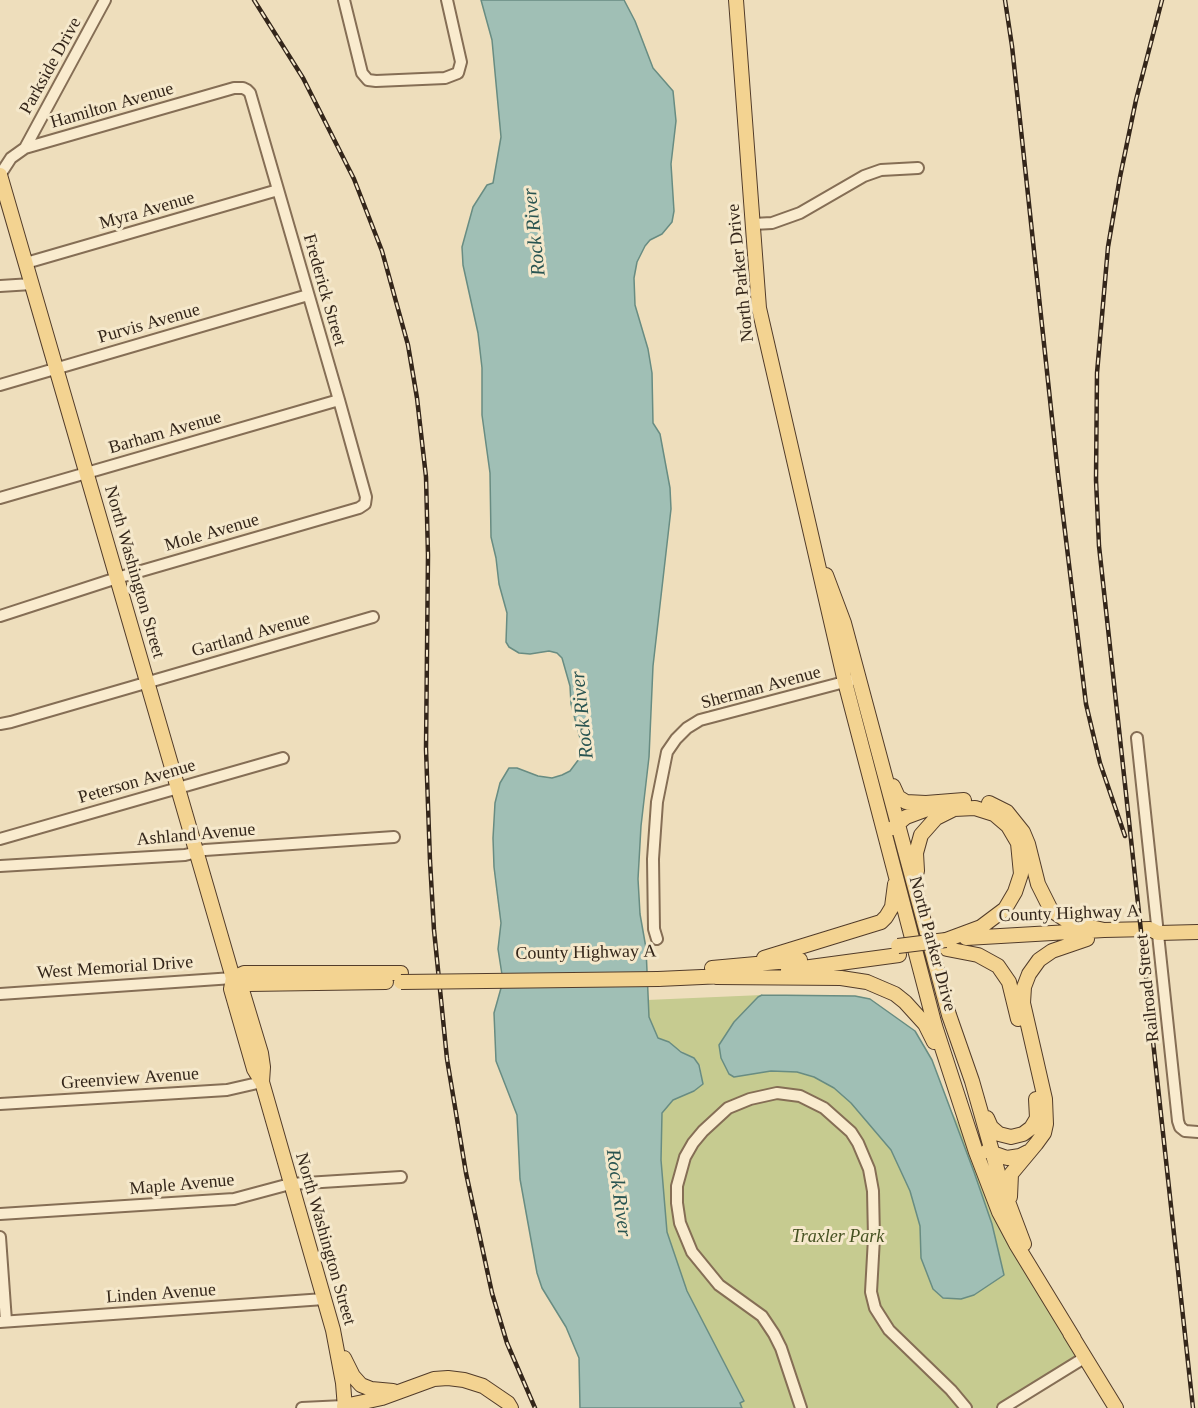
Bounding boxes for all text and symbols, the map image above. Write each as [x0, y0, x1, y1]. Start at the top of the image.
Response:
street label: Parkside Drive [16, 14, 86, 118]
street label: Hamilton Avenue [48, 78, 176, 134]
street label: Myra Avenue [97, 187, 197, 235]
water label: Rock River [518, 187, 552, 277]
street label: North Parker Drive [723, 203, 759, 343]
street label: Frederick Street [298, 232, 350, 348]
street label: Purvis Avenue [95, 299, 203, 349]
street label: Barham Avenue [106, 407, 224, 459]
street label: North Washington Street [99, 483, 169, 661]
street label: Mole Avenue [162, 509, 262, 557]
street label: Gartland Avenue [189, 608, 313, 662]
street label: Sherman Avenue [699, 662, 823, 714]
water label: Rock River [566, 670, 600, 760]
street label: Peterson Avenue [76, 755, 198, 809]
street label: Ashland Avenue [136, 819, 256, 851]
street label: North Parker Drive [904, 874, 960, 1014]
street label: County Highway A [998, 901, 1140, 927]
street label: Railroad Street [1132, 933, 1164, 1043]
street label: County Highway A [515, 941, 657, 965]
street label: West Memorial Drive [36, 952, 194, 984]
street label: Greenview Avenue [60, 1063, 200, 1095]
water label: Rock River [600, 1148, 636, 1238]
street label: North Washington Street [290, 1150, 360, 1328]
street label: Maple Avenue [129, 1170, 235, 1200]
park label: Traxler Park [792, 1226, 884, 1248]
street label: Linden Avenue [105, 1279, 217, 1309]

